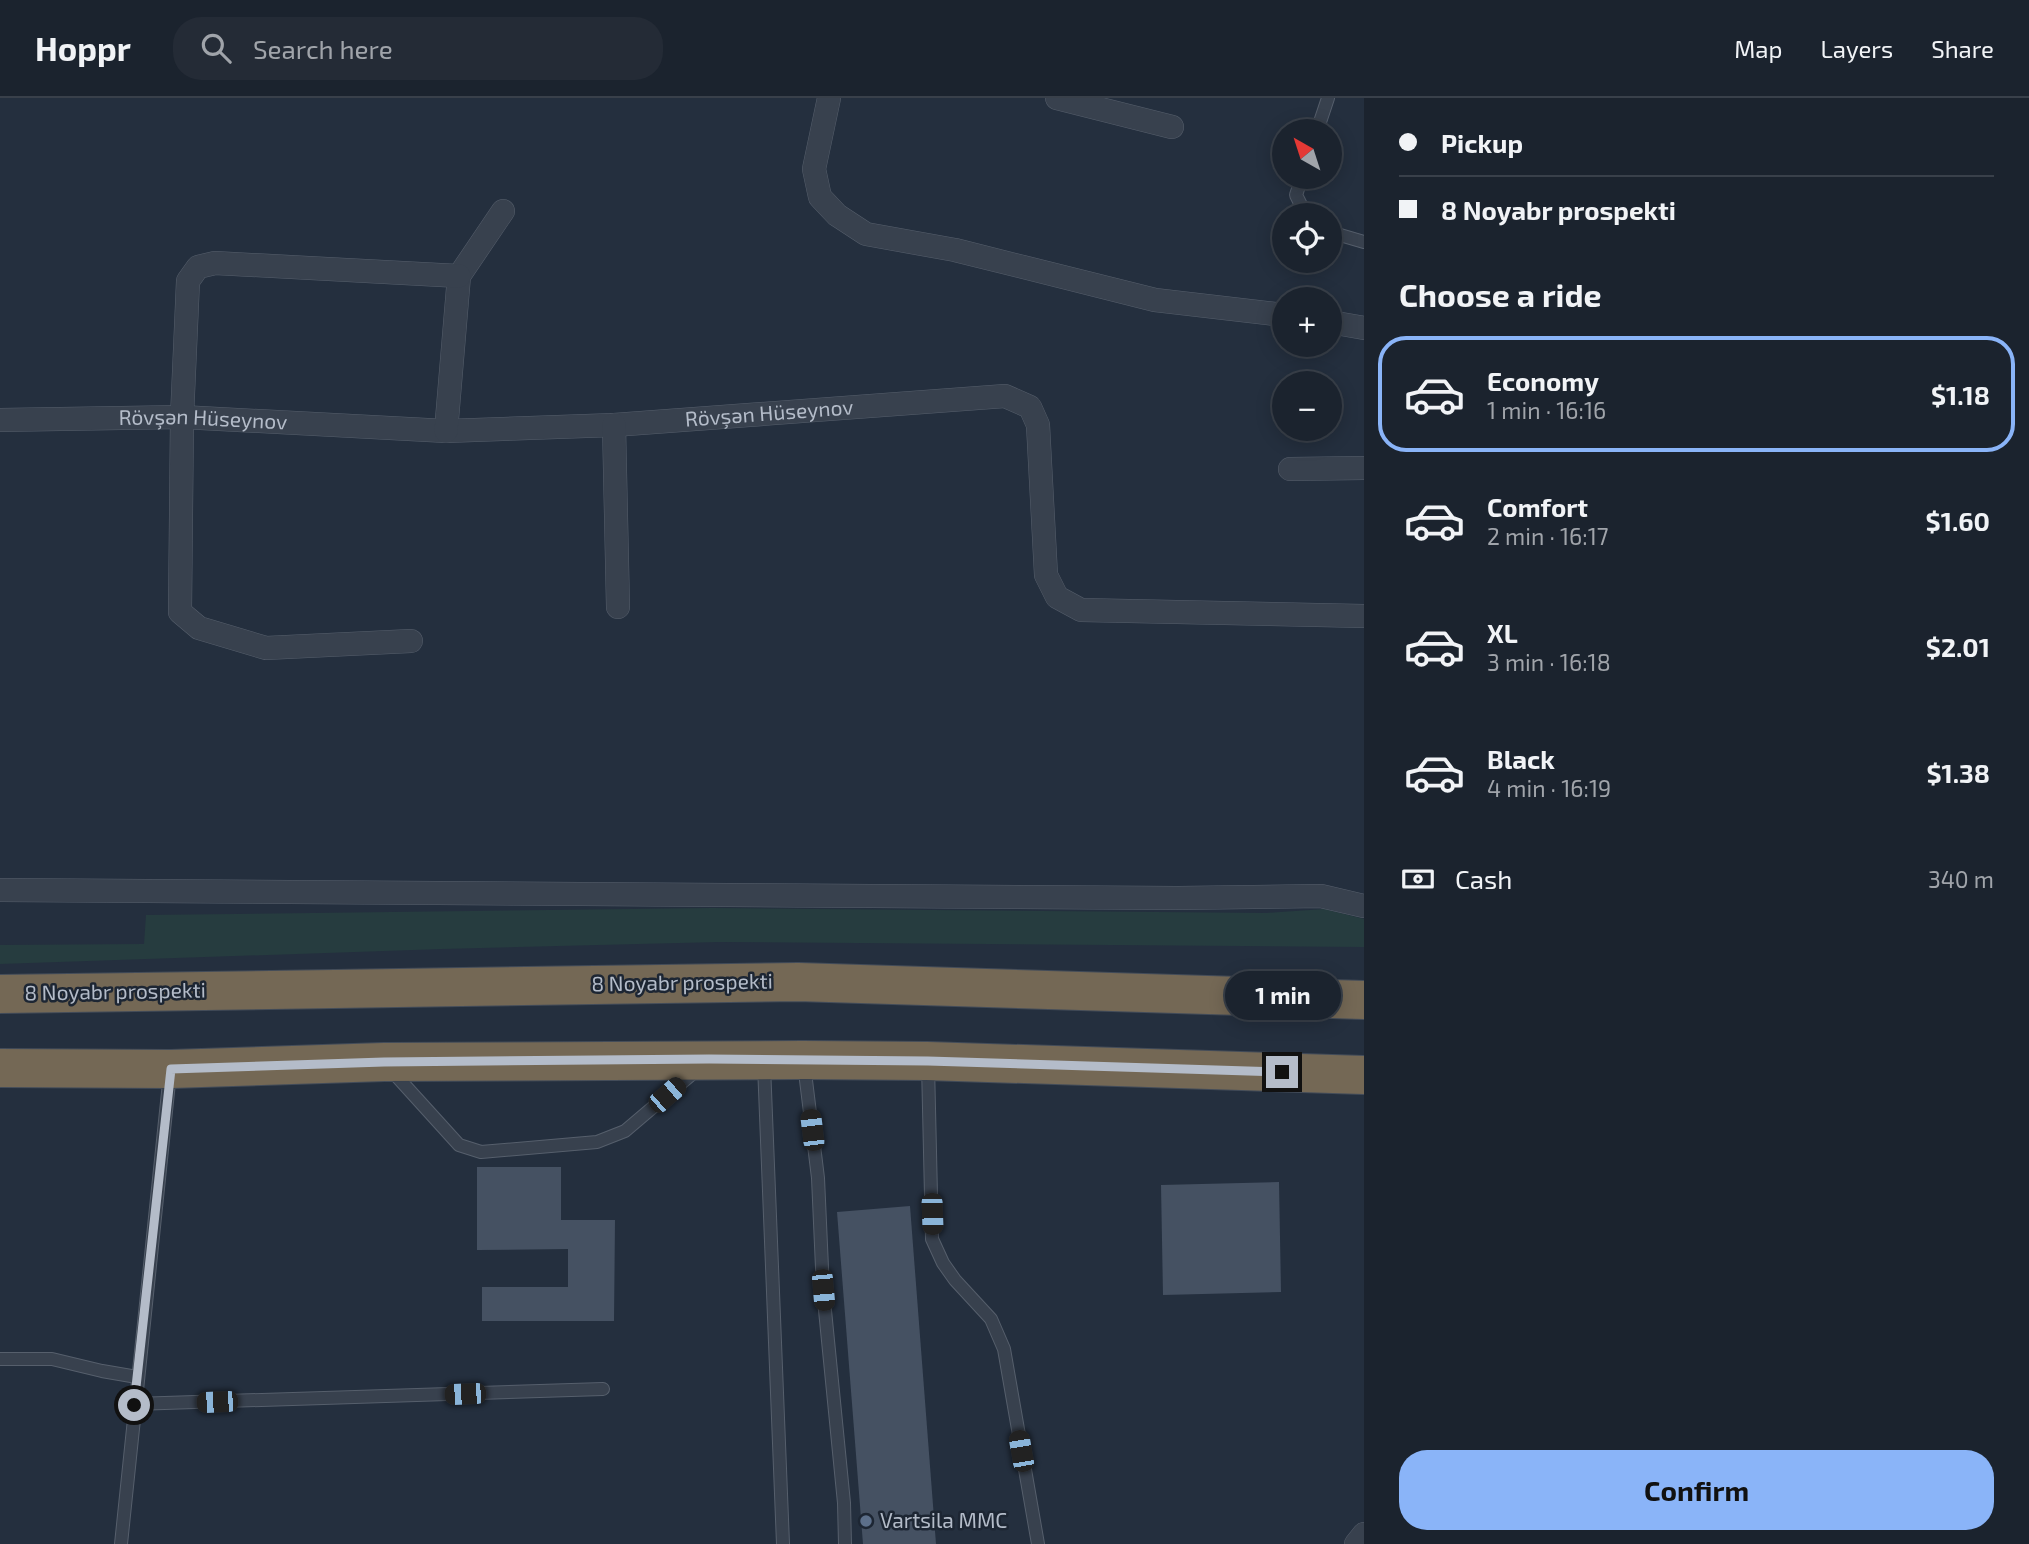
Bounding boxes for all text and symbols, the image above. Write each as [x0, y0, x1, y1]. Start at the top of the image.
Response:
search box [173, 17, 663, 80]
text: Hoppr [35, 28, 131, 68]
icon: search [197, 29, 235, 67]
text: Search here [253, 33, 393, 64]
text: Map [1734, 34, 1782, 63]
text: Layers [1820, 34, 1893, 63]
text: Share [1931, 34, 1994, 63]
north arrow [1272, 119, 1342, 189]
map controls [1272, 119, 1342, 441]
text: Pickup [1441, 127, 1523, 158]
text: 8 Noyabr prospekti [1441, 194, 1676, 225]
button: locate [1272, 203, 1342, 273]
text: Choose a ride [1399, 275, 1602, 313]
button: + [1272, 287, 1342, 357]
icon: car [1403, 363, 1466, 426]
text: Economy [1487, 365, 1599, 396]
button: − [1272, 371, 1342, 441]
text: $1.18 [1931, 379, 1990, 410]
street label: Rövşən Hüseynov [684, 393, 854, 431]
text: 1 min · 16:16 [1487, 396, 1606, 424]
street label: Rövşən Hüseynov [118, 403, 288, 434]
icon: car [1403, 489, 1466, 552]
text: Comfort [1487, 491, 1588, 522]
text: $1.60 [1926, 505, 1990, 536]
text: 2 min · 16:17 [1487, 522, 1609, 550]
icon: car [1403, 615, 1466, 678]
text: XL [1487, 617, 1518, 648]
text: $2.01 [1926, 631, 1990, 662]
text: 3 min · 16:18 [1487, 648, 1611, 676]
icon: car [1403, 741, 1466, 804]
text: Black [1487, 743, 1555, 774]
text: $1.38 [1926, 757, 1990, 788]
text: 4 min · 16:19 [1487, 774, 1611, 802]
icon: cash [1399, 860, 1437, 898]
text: Cash [1455, 863, 1512, 894]
text: 340 m [1928, 865, 1994, 893]
street label: 8 Noyabr prospekti [591, 967, 773, 996]
callout: 1 min [1224, 970, 1340, 1020]
street label: 8 Noyabr prospekti [24, 976, 206, 1005]
text: 1 min [1255, 981, 1311, 1009]
route end [1266, 1056, 1298, 1088]
car [645, 1073, 690, 1117]
car [800, 1108, 825, 1152]
car [921, 1193, 944, 1235]
car [811, 1268, 836, 1312]
car [444, 1383, 487, 1405]
route start [118, 1389, 150, 1421]
car [196, 1391, 239, 1413]
car [1008, 1428, 1035, 1474]
button: Confirm [1399, 1450, 1994, 1530]
place label: Vartsila MMC [880, 1507, 1007, 1532]
marker: Vartsila MMC [858, 1513, 874, 1529]

